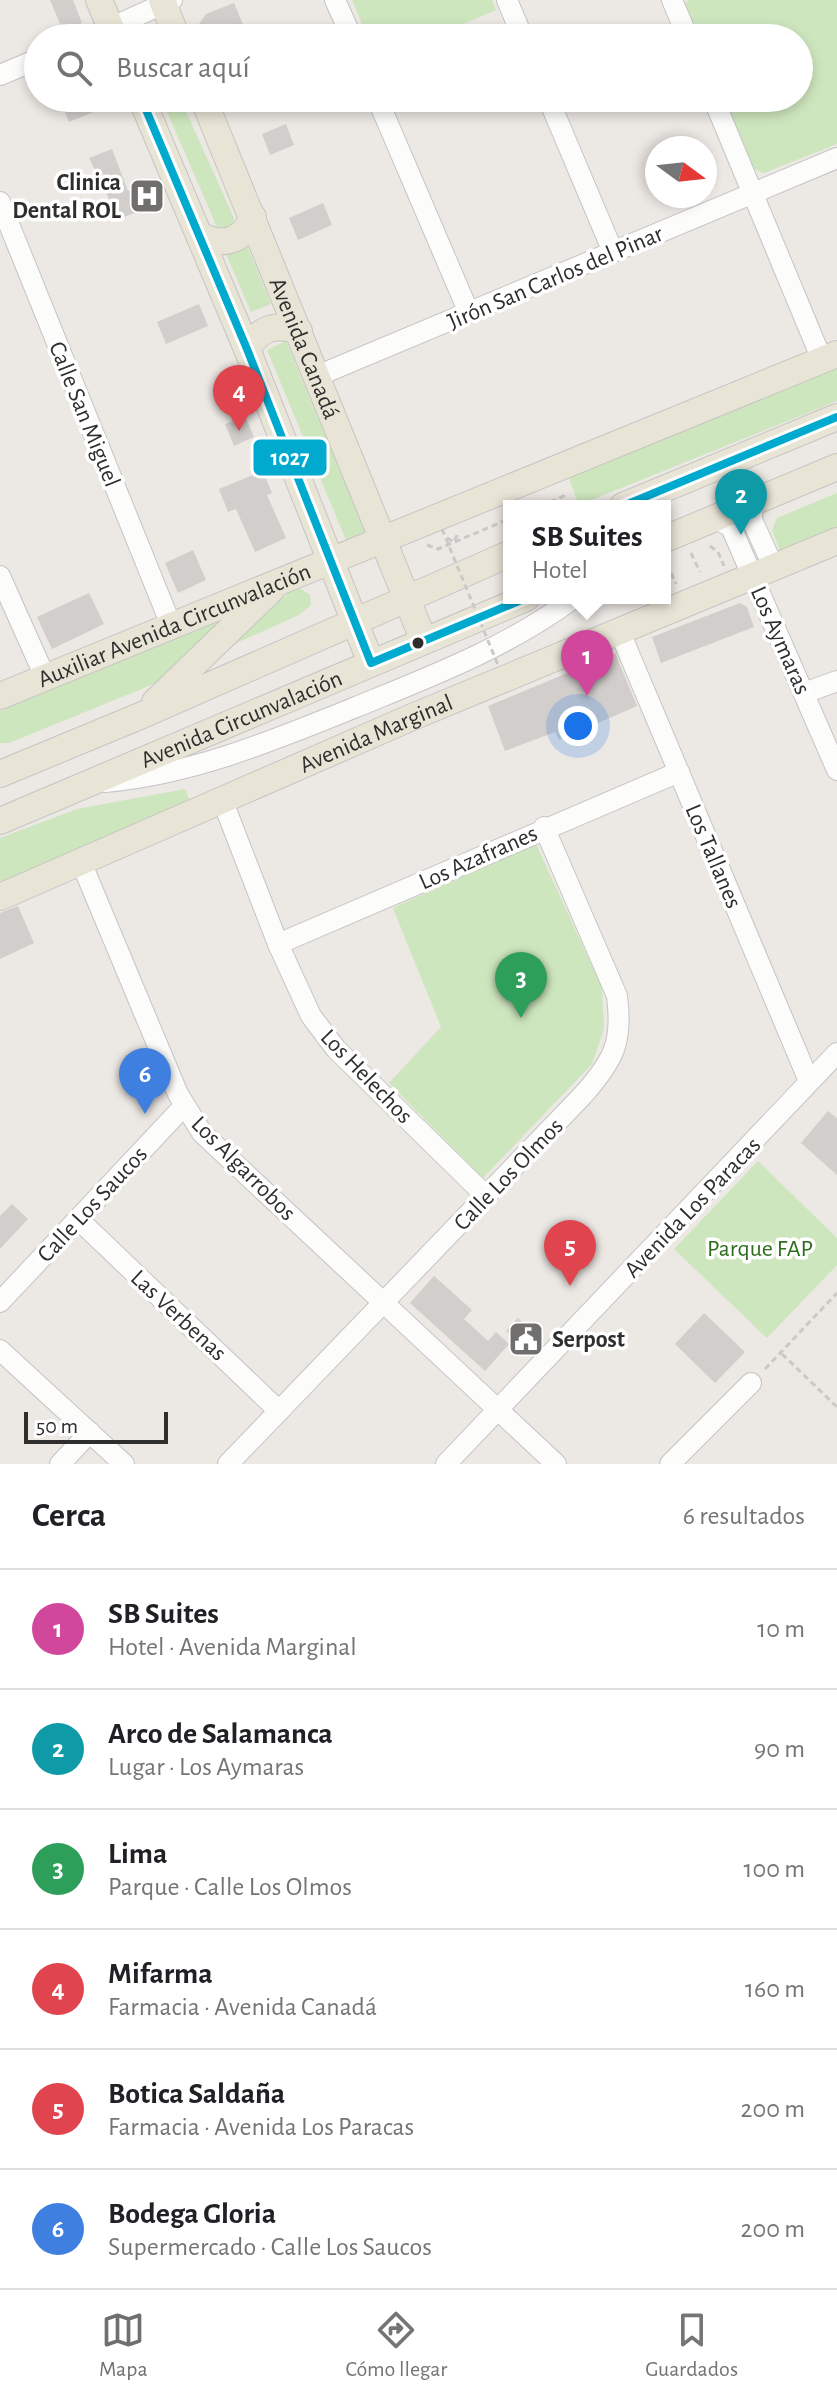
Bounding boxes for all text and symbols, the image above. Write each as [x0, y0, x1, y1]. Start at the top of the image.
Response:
search box [24, 24, 813, 112]
icon: search [52, 46, 96, 90]
text: Buscar aquí [116, 53, 250, 83]
north arrow [645, 136, 717, 208]
place label: Clinica Dental ROL [12, 171, 122, 223]
hospital icon: Clinica Dental ROL [128, 177, 166, 215]
street label: Jirón San Carlos del Pinar [444, 222, 667, 334]
street label: Avenida Canadá [264, 274, 343, 423]
street label: Calle San Miguel [44, 338, 124, 490]
pin: 4 [213, 365, 265, 431]
line badge: 1027 [252, 438, 328, 477]
text: 1027 [270, 447, 310, 469]
pin: 2 [715, 469, 767, 535]
popup [503, 500, 671, 604]
text: SB Suites [532, 522, 642, 552]
text: Hotel [532, 557, 588, 583]
street label: Auxiliar Avenida Circunvalación [35, 559, 314, 692]
street label: Los Aymaras [746, 583, 815, 698]
pin: 1 [561, 630, 613, 696]
unlabelled marker [410, 635, 426, 651]
street label: Avenida Circunvalación [137, 666, 346, 773]
street label: Avenida Marginal [296, 691, 456, 778]
your location [558, 706, 598, 746]
street label: Los Tallanes [680, 801, 746, 912]
street label: Los Azafranes [416, 821, 541, 895]
pin: 3 [495, 952, 547, 1018]
street label: Los Helechos [316, 1025, 417, 1128]
pin: 6 [119, 1048, 171, 1114]
street label: Los Algarrobos [187, 1112, 300, 1225]
street label: Calle Los Olmos [449, 1114, 568, 1235]
street label: Avenida Los Paracas [620, 1133, 765, 1282]
street label: Calle Los Saucos [33, 1142, 152, 1267]
pin: 5 [544, 1220, 596, 1286]
park label: Parque FAP [707, 1237, 813, 1261]
street label: Las Verbenas [126, 1266, 231, 1366]
public building icon: Serpost [507, 1320, 545, 1358]
place label: Serpost [552, 1328, 625, 1352]
scale bar [24, 1408, 168, 1444]
text: 50 m [36, 1415, 78, 1437]
text: Cerca [32, 1499, 106, 1533]
text: 6 resultados [683, 1503, 805, 1529]
text: SB Suites [108, 1599, 219, 1629]
text: 1 [53, 1616, 63, 1642]
text: 10 m [757, 1616, 805, 1642]
text: Hotel · Avenida Marginal [108, 1634, 357, 1660]
text: Arco de Salamanca [108, 1719, 333, 1749]
text: 2 [52, 1736, 64, 1762]
text: 90 m [754, 1736, 805, 1762]
text: Lugar · Los Aymaras [108, 1754, 304, 1780]
text: Lima [108, 1839, 167, 1869]
text: 3 [52, 1856, 64, 1882]
text: 100 m [744, 1856, 805, 1882]
text: Parque · Calle Los Olmos [108, 1874, 352, 1900]
text: Mifarma [108, 1959, 213, 1989]
text: 4 [51, 1976, 65, 2002]
text: 160 m [745, 1976, 805, 2002]
text: Farmacia · Avenida Canadá [108, 1994, 377, 2020]
text: Botica Saldaña [108, 2079, 285, 2109]
text: 5 [52, 2096, 64, 2122]
text: 200 m [741, 2096, 805, 2122]
text: Farmacia · Avenida Los Paracas [108, 2114, 414, 2140]
text: Bodega Gloria [108, 2199, 276, 2229]
text: 6 [52, 2216, 64, 2242]
text: 200 m [741, 2216, 805, 2242]
text: Supermercado · Calle Los Saucos [108, 2234, 432, 2260]
tab: Mapa [99, 2308, 148, 2382]
tab: Cómo llegar [345, 2308, 447, 2382]
tab: Guardados [645, 2308, 738, 2382]

